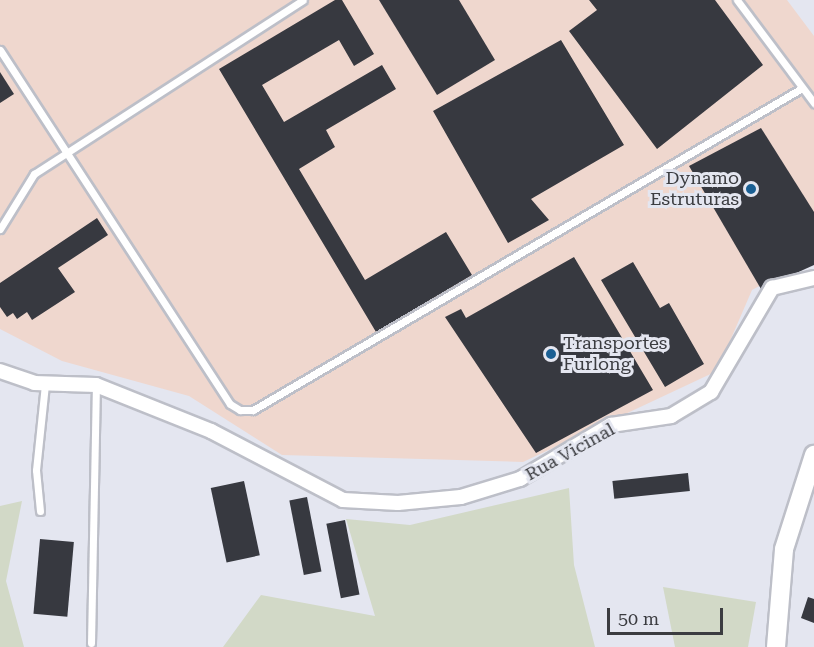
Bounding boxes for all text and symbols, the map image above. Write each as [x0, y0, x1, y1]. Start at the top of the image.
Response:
place label: Dynamo Estruturas [650, 168, 739, 210]
marker: Dynamo Estruturas [744, 182, 758, 196]
place label: Transportes Furlong [563, 333, 667, 376]
marker: Transportes Furlong [544, 347, 558, 361]
street label: Rua Vicinal [522, 419, 618, 485]
scale bar [610, 596, 726, 634]
text: 50 m [618, 608, 659, 629]

